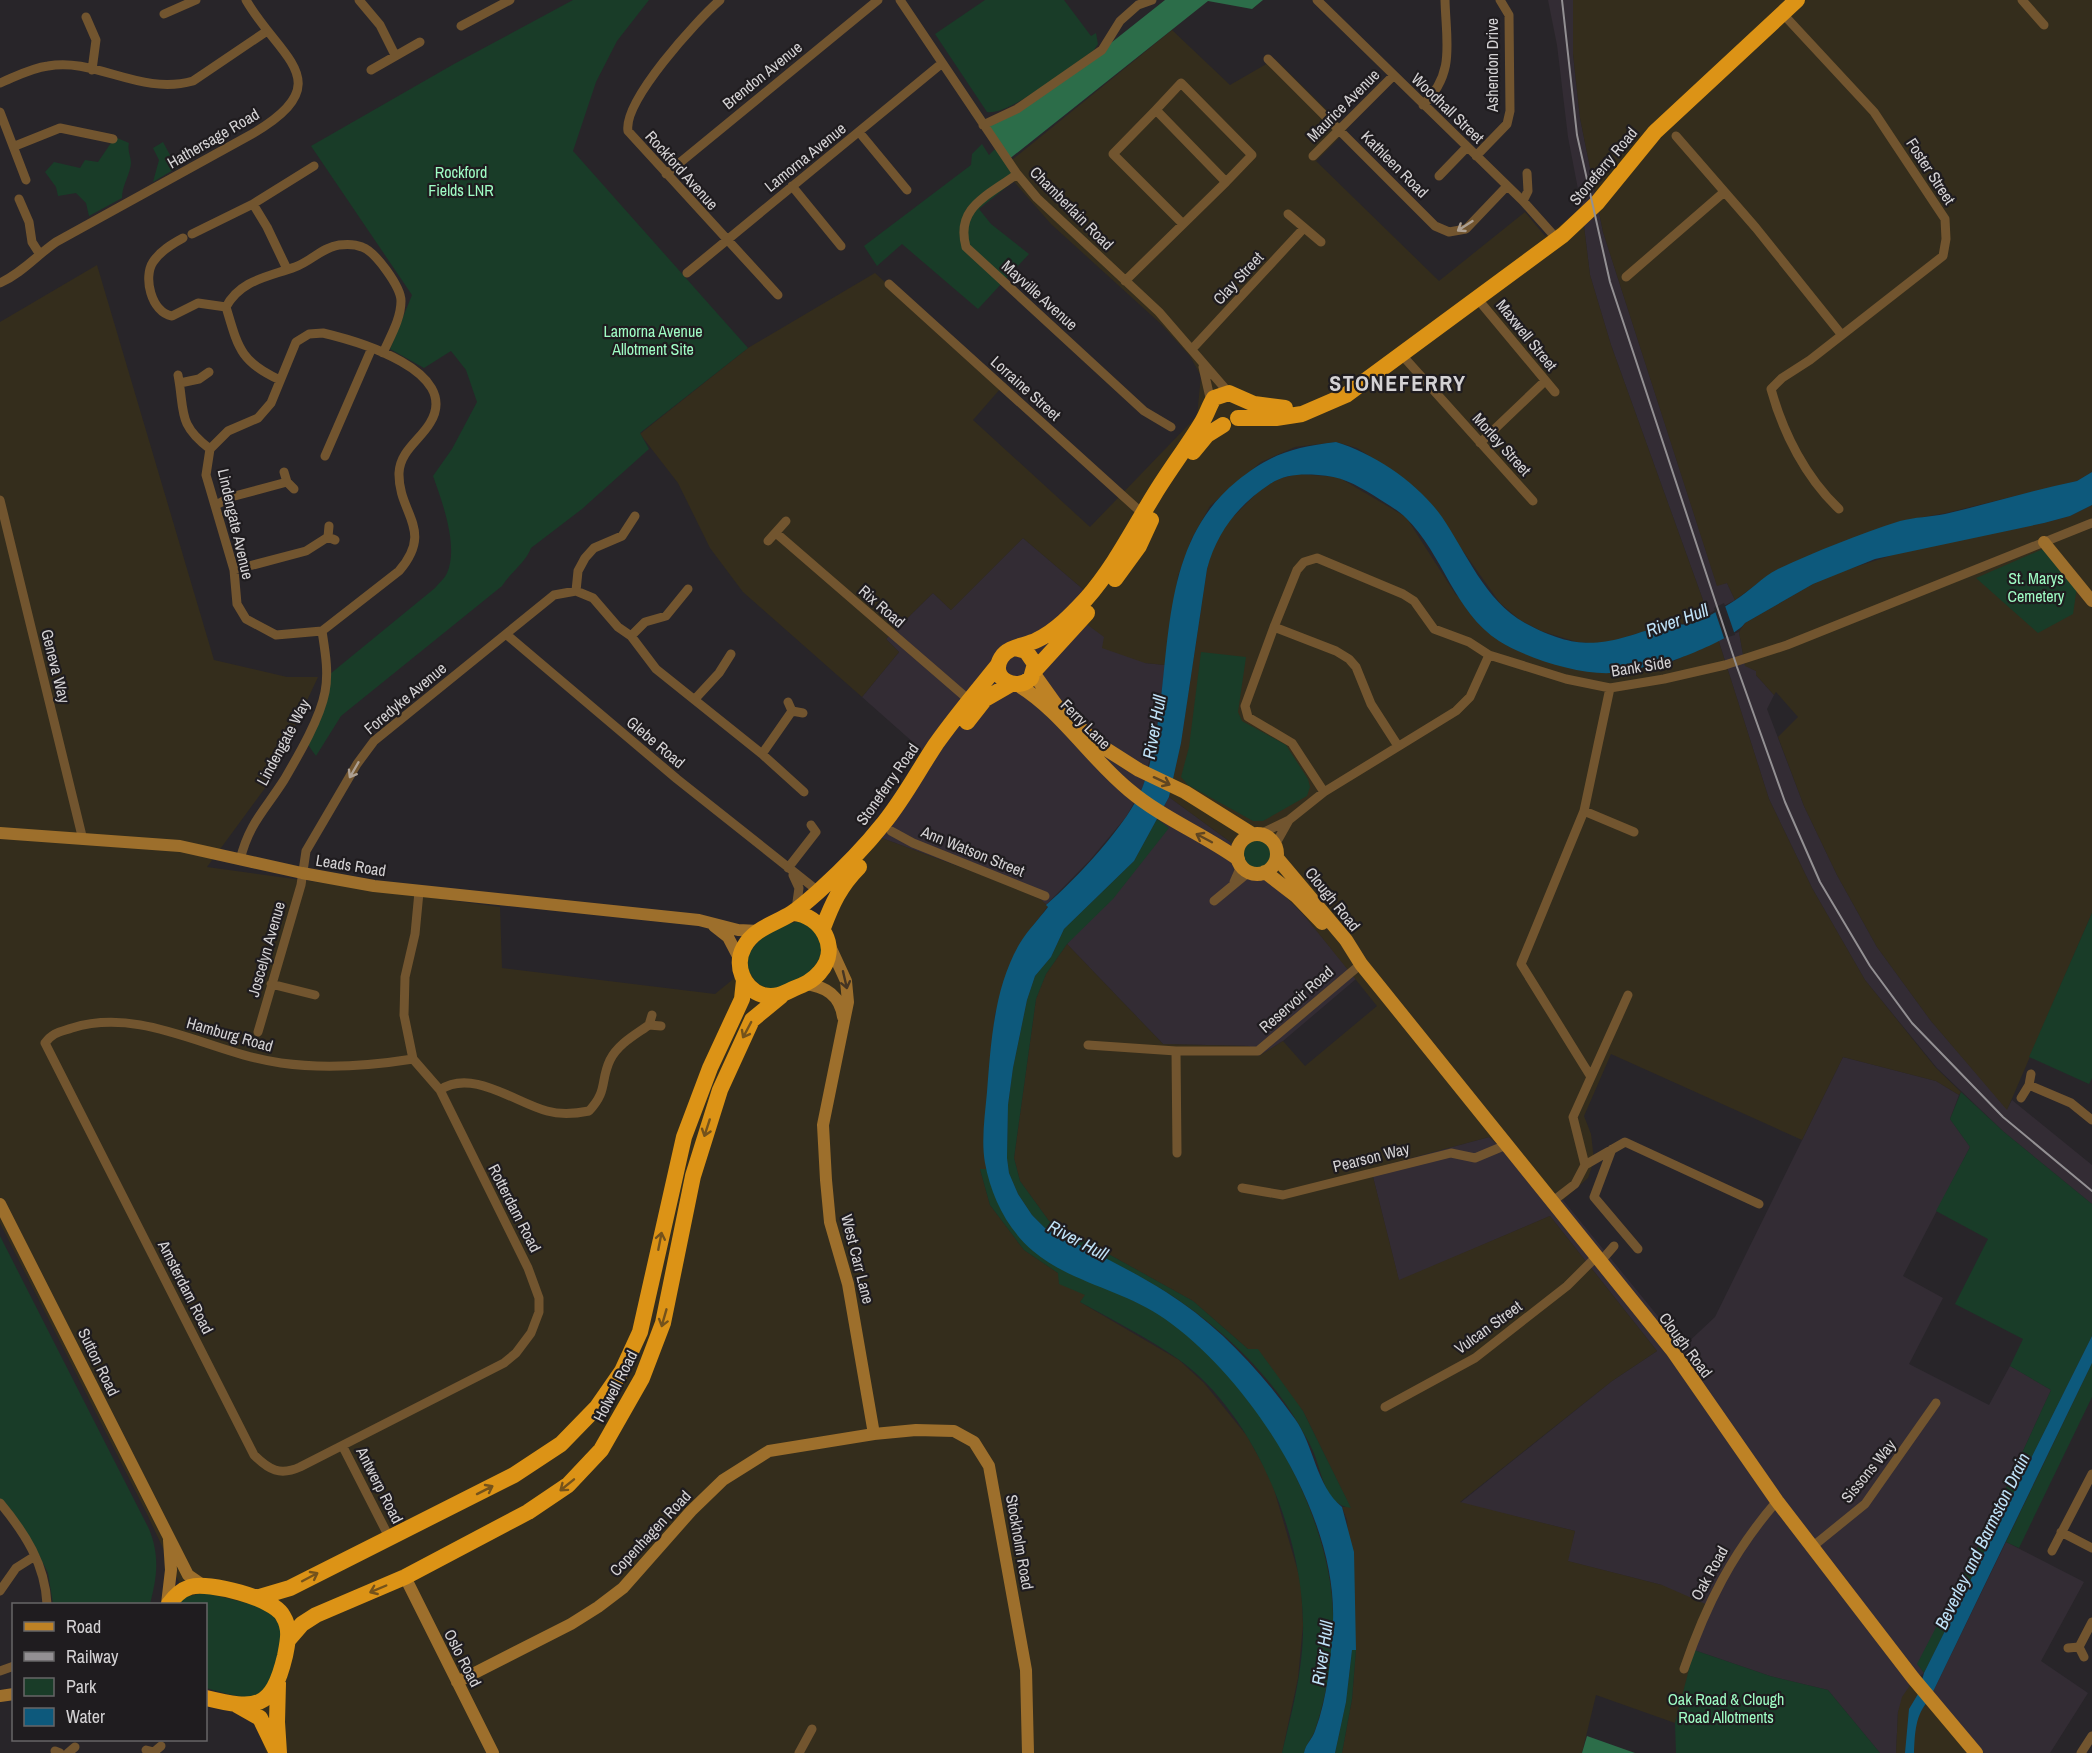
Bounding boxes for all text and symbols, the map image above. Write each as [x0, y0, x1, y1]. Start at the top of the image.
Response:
street label: Ashendon Drive [1481, 18, 1503, 113]
street label: Brendon Avenue [717, 36, 807, 114]
street label: Maurice Avenue [1302, 64, 1384, 146]
street label: Woodhall Street [1407, 68, 1489, 148]
street label: Hathersage Road [163, 103, 263, 173]
street label: Lamorna Avenue [760, 117, 850, 197]
street label: Stoneferry Road [1564, 122, 1642, 210]
street label: Rockford Avenue [640, 126, 724, 214]
street label: Kathleen Road [1357, 126, 1433, 202]
street label: Foster Street [1901, 133, 1961, 209]
park label: Rockford Fields LNR [428, 161, 494, 201]
street label: Chamberlain Road [1025, 161, 1119, 255]
one-way arrow [1457, 220, 1474, 233]
street label: Clay Street [1208, 247, 1268, 309]
street label: Mayville Avenue [997, 255, 1083, 335]
street label: Maxwell Street [1491, 295, 1563, 376]
park label: Lamorna Avenue Allotment Site [604, 320, 702, 360]
street label: Lorraine Street [986, 351, 1066, 426]
district label: STONEFERRY [1329, 368, 1467, 398]
street label: Morley Street [1468, 408, 1537, 481]
street label: Lindengate Avenue [213, 467, 259, 581]
park label: St. Marys Cemetery [2008, 567, 2065, 607]
street label: Rix Road [854, 580, 910, 632]
water label: River Hull [1642, 597, 1712, 643]
street label: Geneva Way [36, 627, 76, 706]
street label: Bank Side [1609, 650, 1673, 682]
street label: Foredyke Avenue [359, 657, 451, 739]
water label: River Hull [1136, 692, 1172, 761]
street label: Lindengate Way [251, 694, 315, 789]
street label: Ferry Lane [1056, 694, 1116, 754]
street label: Glebe Road [622, 711, 690, 773]
street label: Stoneferry Road [851, 739, 923, 829]
one-way arrow [348, 761, 360, 778]
one-way arrow [1152, 775, 1170, 787]
street label: Ann Watson Street [917, 820, 1028, 882]
one-way arrow [1195, 832, 1213, 844]
street label: Leads Road [314, 849, 388, 881]
street label: Clough Road [1300, 862, 1366, 936]
street label: Joscelyn Avenue [242, 899, 290, 999]
street label: Reservoir Road [1254, 961, 1338, 1037]
one-way arrow [839, 971, 851, 990]
street label: Hamburg Road [184, 1011, 276, 1057]
one-way arrow [741, 1020, 752, 1038]
one-way arrow [701, 1118, 712, 1137]
street label: Pearson Way [1330, 1137, 1412, 1177]
street label: Rotterdam Road [483, 1160, 547, 1256]
street label: West Carr Lane [836, 1212, 880, 1306]
water label: River Hull [1044, 1214, 1113, 1267]
one-way arrow [655, 1232, 666, 1251]
street label: Amsterdam Road [153, 1236, 219, 1337]
street label: Vulcan Street [1450, 1295, 1526, 1359]
one-way arrow [658, 1308, 669, 1327]
street label: Clough Road [1654, 1308, 1718, 1382]
street label: Sutton Road [73, 1324, 125, 1400]
street label: Holwell Road [588, 1347, 642, 1425]
street label: Sissons Way [1836, 1434, 1901, 1507]
street label: Antwerp Road [351, 1442, 409, 1527]
water label: Beverley and Barmston Drain [1928, 1449, 2036, 1633]
one-way arrow [559, 1478, 575, 1491]
one-way arrow [475, 1484, 493, 1495]
street label: Copenhagen Road [604, 1485, 696, 1581]
street label: Stockholm Road [1001, 1493, 1039, 1591]
street label: Oak Road [1685, 1542, 1733, 1604]
one-way arrow [301, 1571, 319, 1582]
one-way arrow [370, 1583, 388, 1595]
legend [12, 1603, 207, 1741]
text: Road [66, 1614, 101, 1639]
water label: River Hull [1305, 1618, 1339, 1687]
street label: Oslo Road [439, 1625, 487, 1691]
text: Railway [66, 1644, 119, 1669]
text: Park [66, 1674, 97, 1699]
park label: Oak Road & Clough Road Allotments [1668, 1688, 1784, 1728]
text: Water [66, 1704, 105, 1729]

